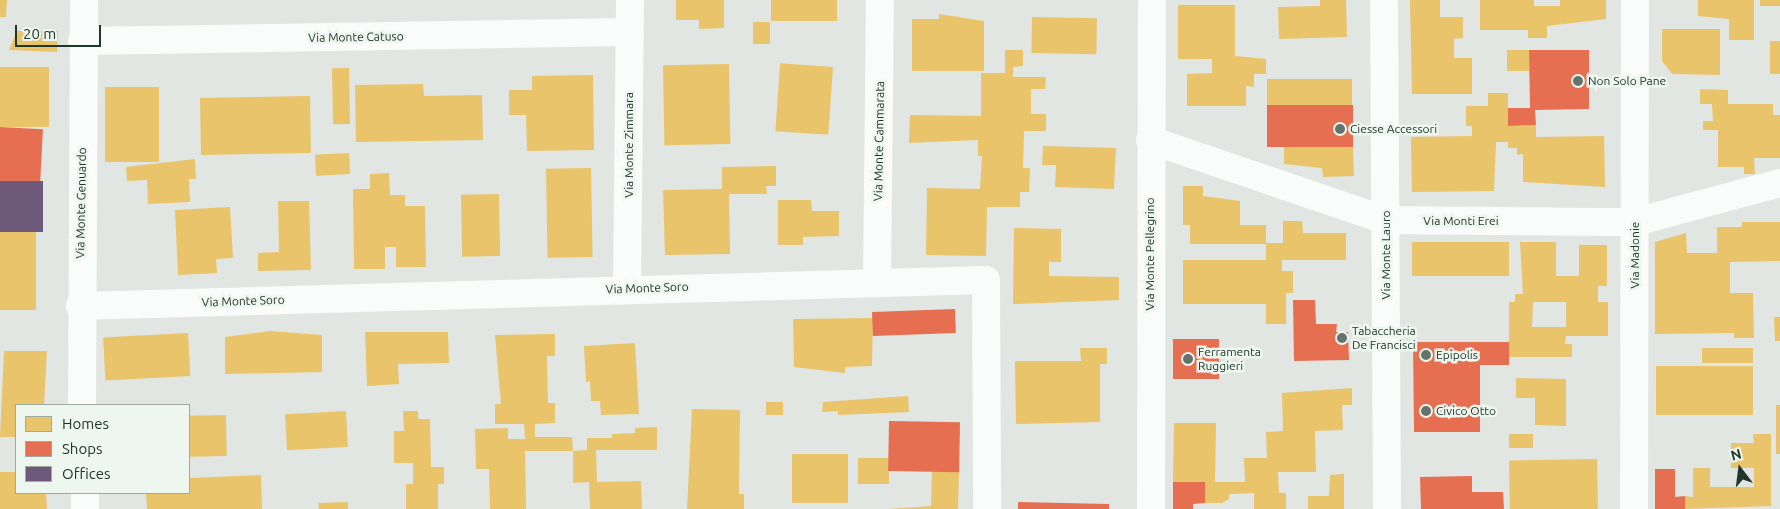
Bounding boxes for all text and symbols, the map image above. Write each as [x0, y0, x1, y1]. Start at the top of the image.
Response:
scale bar [18, 15, 104, 47]
text: 20 m [23, 25, 56, 42]
street label: Via Monte Catuso [308, 29, 404, 45]
place label: Non Solo Pane [1588, 74, 1666, 88]
marker: Non Solo Pane [1572, 75, 1584, 87]
street label: Via Monte Cammarata [871, 81, 887, 201]
street label: Via Monte Zimmara [622, 92, 636, 198]
place label: Ciesse Accessori [1350, 122, 1437, 136]
marker: Ciesse Accessori [1334, 123, 1346, 135]
street label: Via Monte Genuardo [73, 147, 89, 259]
street label: Via Monte Pellegrino [1143, 198, 1157, 310]
street label: Via Monte Lauro [1379, 211, 1393, 299]
street label: Via Monti Erei [1423, 214, 1499, 228]
street label: Via Madonie [1628, 222, 1642, 288]
street label: Via Monte Soro [605, 279, 689, 297]
street label: Via Monte Soro [201, 292, 285, 310]
place label: Tabaccheria De Francisci [1352, 324, 1416, 352]
marker: Tabaccheria De Francisci [1336, 332, 1348, 344]
place label: Ferramenta Ruggieri [1198, 345, 1261, 373]
place label: Epipolis [1436, 348, 1478, 362]
marker: Epipolis [1420, 349, 1432, 361]
marker: Ferramenta Ruggieri [1182, 353, 1194, 365]
legend [15, 404, 190, 494]
place label: Civico Otto [1436, 404, 1496, 418]
marker: Civico Otto [1420, 405, 1432, 417]
text: Homes [62, 415, 109, 432]
text: Shops [62, 440, 103, 457]
north arrow [1715, 444, 1765, 494]
text: N [1729, 445, 1743, 464]
text: Offices [62, 465, 110, 482]

